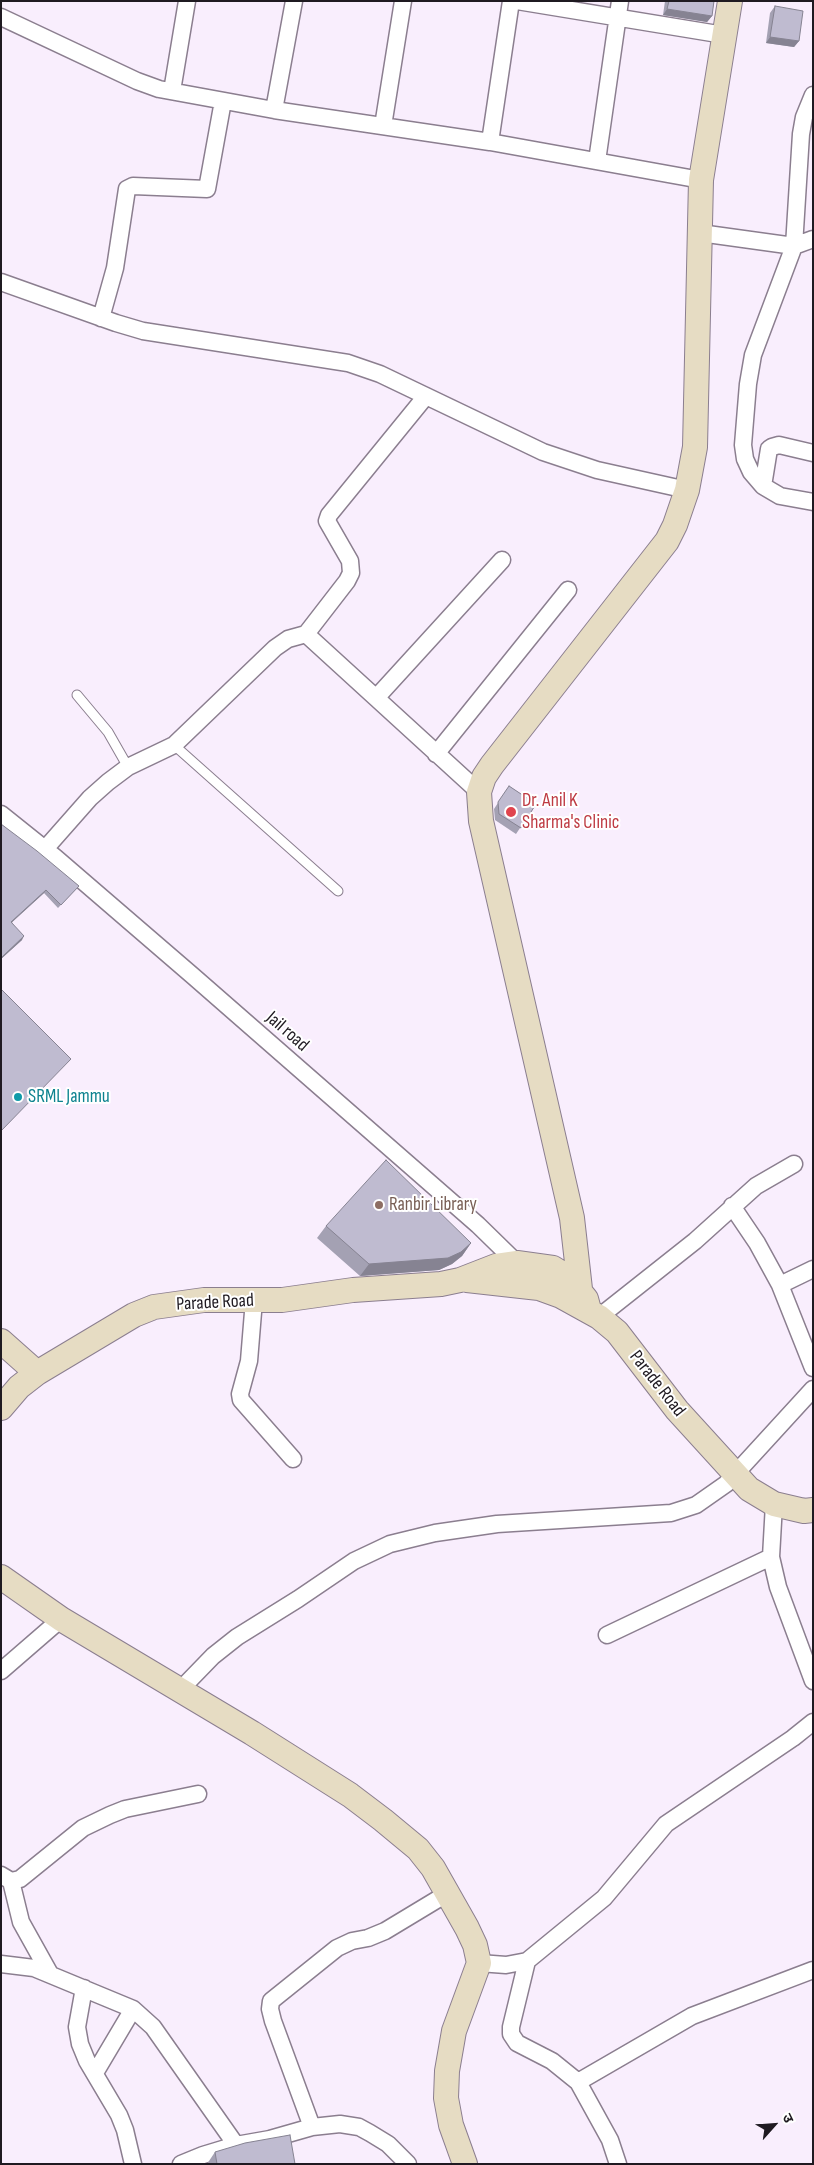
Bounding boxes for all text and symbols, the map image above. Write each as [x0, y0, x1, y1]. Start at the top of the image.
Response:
place label: Dr. Anil K Sharma's Clinic [522, 790, 619, 834]
marker: Dr. Anil K Sharma's Clinic [504, 805, 518, 819]
street label: Jail road [261, 1007, 313, 1057]
place label: SRML Jammu [28, 1086, 110, 1108]
marker: SRML Jammu [12, 1091, 24, 1103]
place label: Ranbir Library [389, 1194, 477, 1216]
marker: Ranbir Library [373, 1199, 385, 1211]
street label: Parade Road [176, 1290, 254, 1316]
street label: Parade Road [624, 1346, 690, 1422]
north arrow [749, 2100, 799, 2150]
text: उ [778, 2111, 797, 2126]

